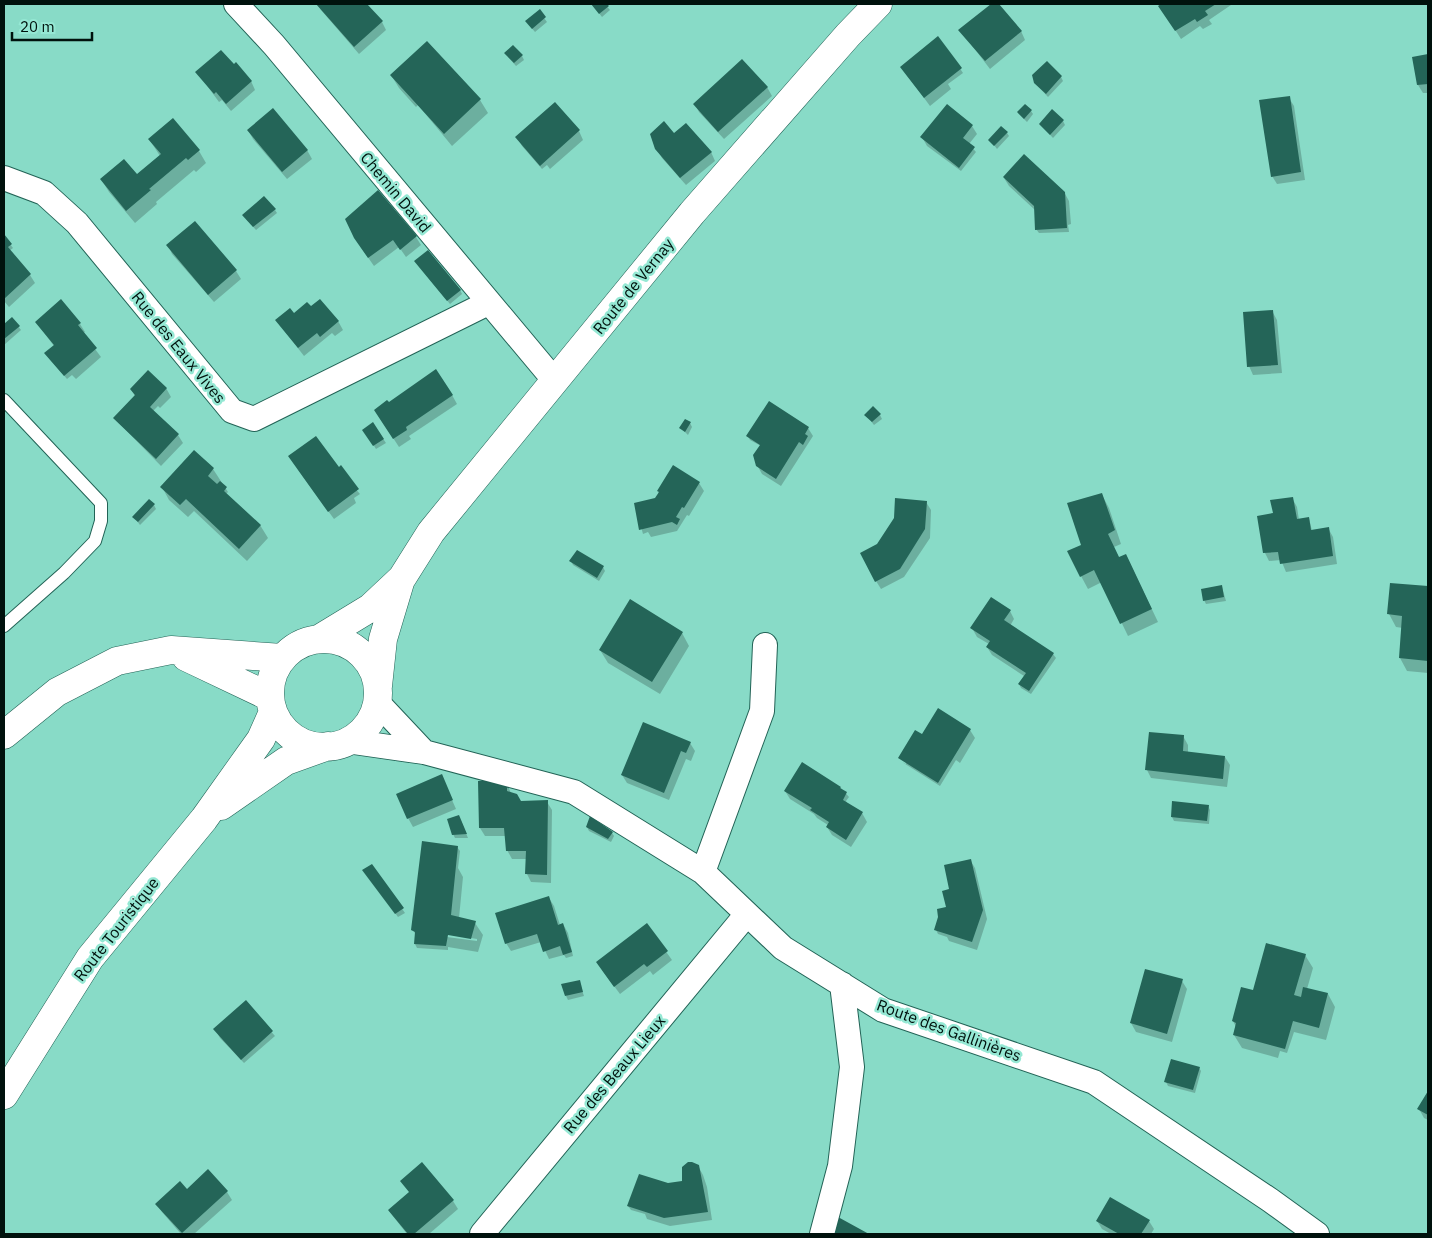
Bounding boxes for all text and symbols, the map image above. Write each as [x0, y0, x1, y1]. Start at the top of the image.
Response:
scale bar [12, 10, 92, 42]
text: 20 m [20, 17, 55, 36]
street label: Chemin David [357, 148, 435, 236]
street label: Route de Vernay [588, 234, 678, 338]
street label: Rue des Eaux Vives [128, 287, 230, 407]
street label: Route Touristique [69, 873, 163, 985]
street label: Route des Gallinières [874, 995, 1024, 1065]
street label: Rue des Beaux Lieux [559, 1011, 669, 1137]

